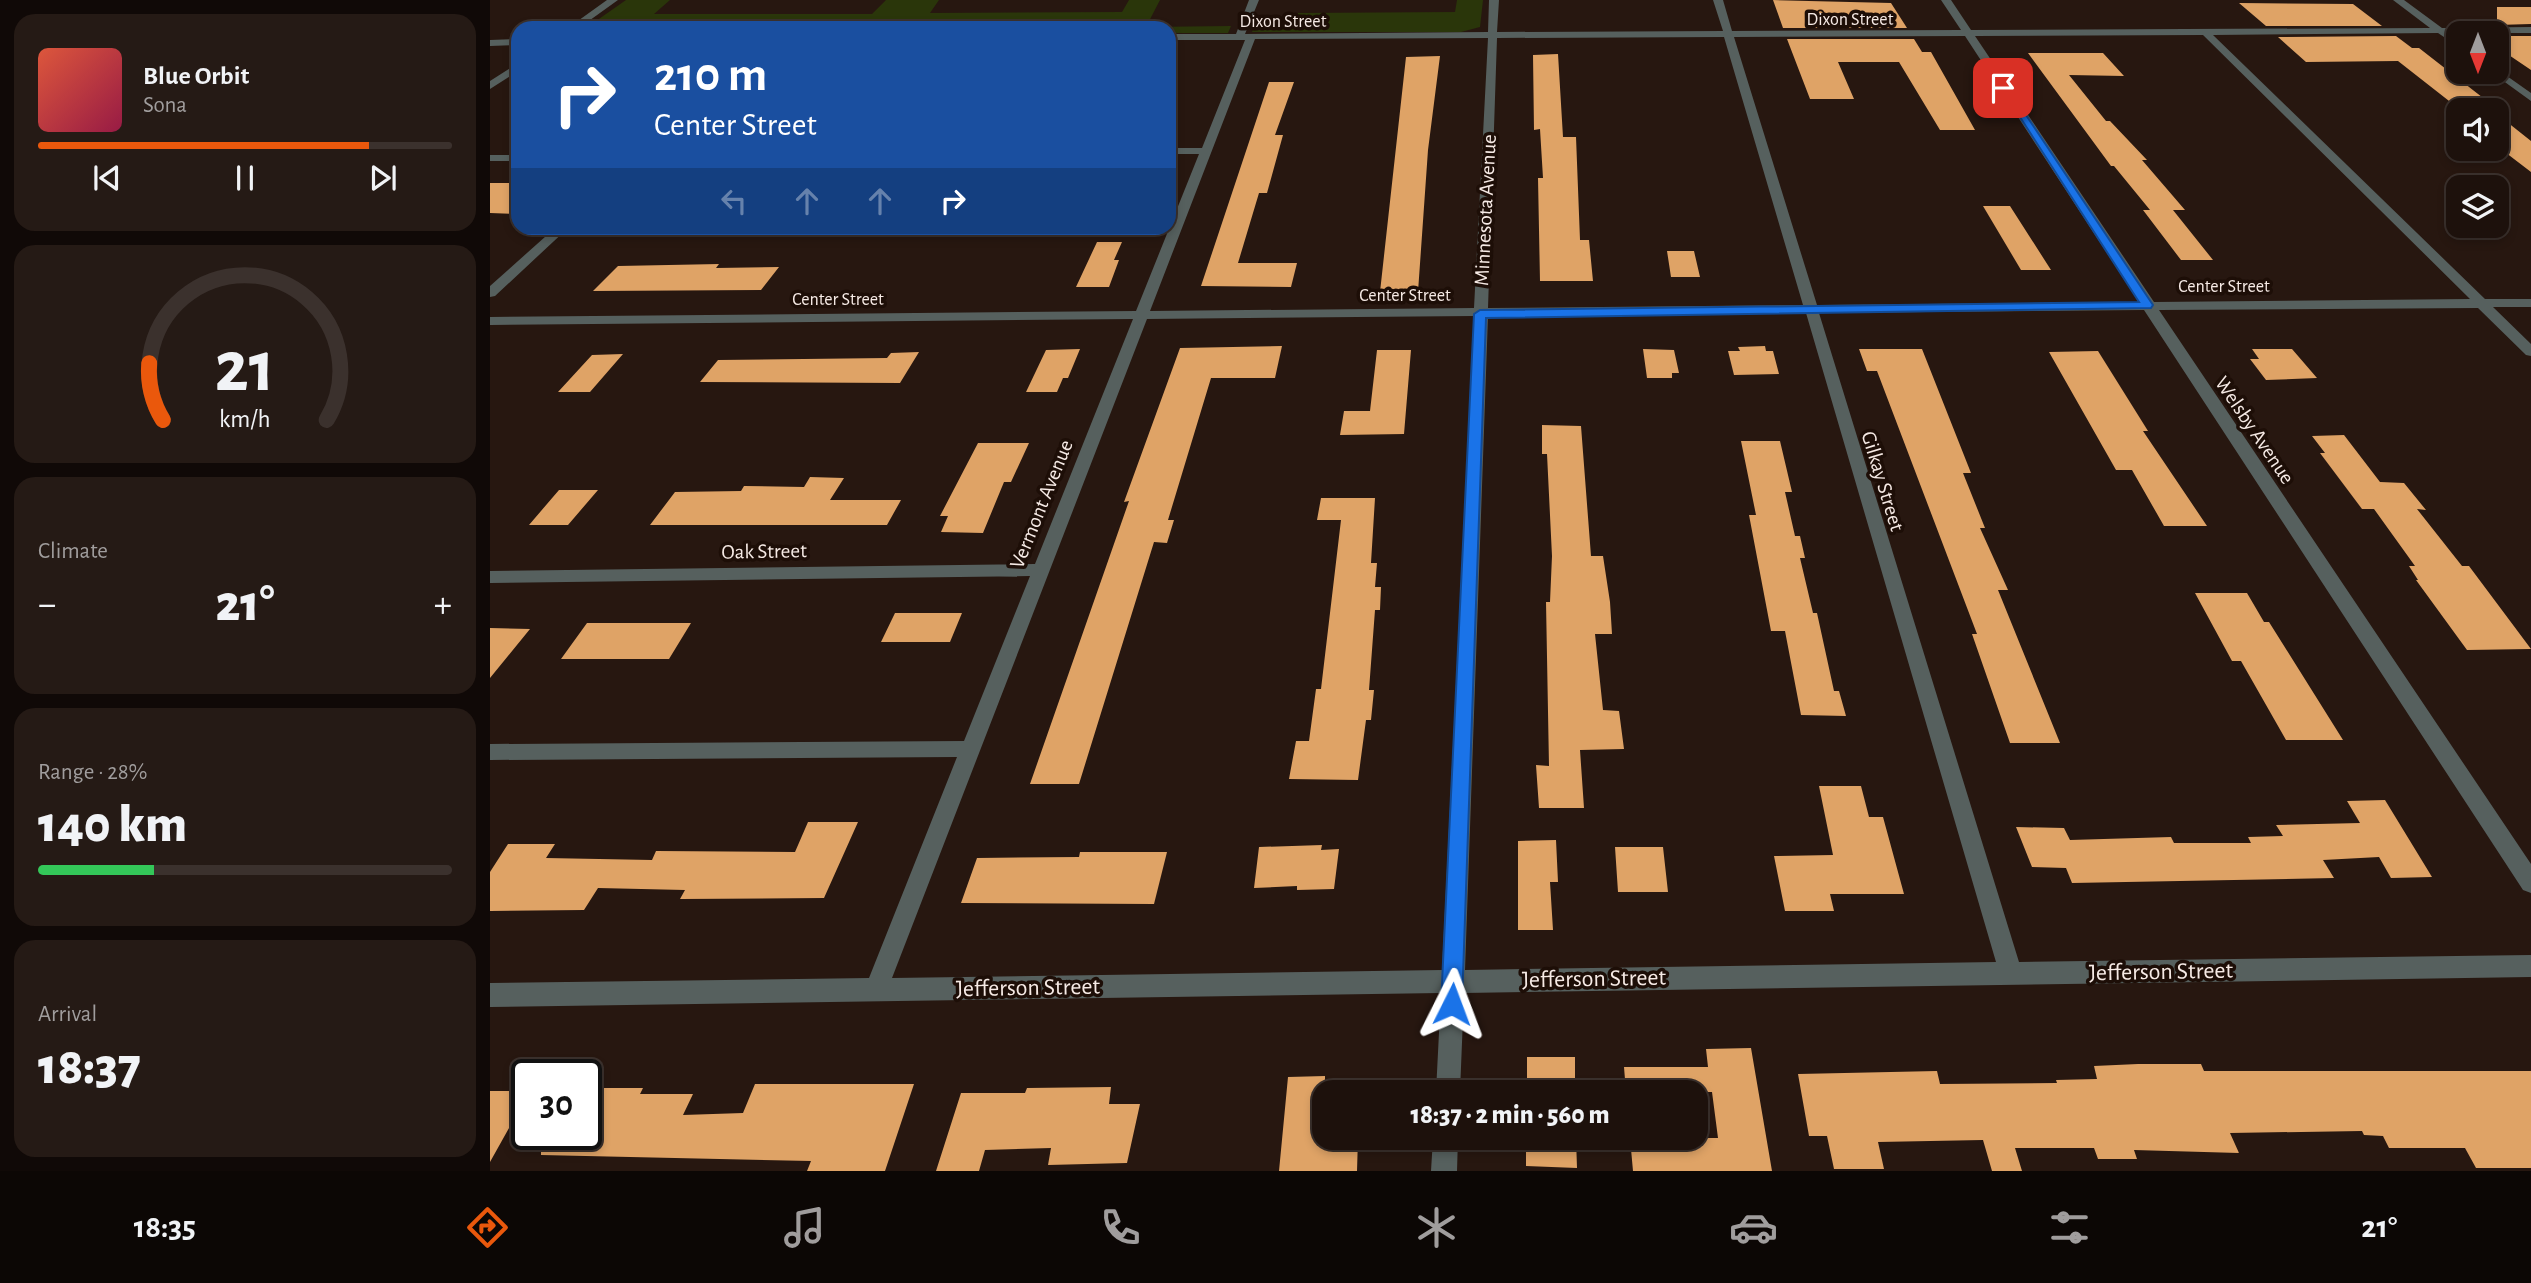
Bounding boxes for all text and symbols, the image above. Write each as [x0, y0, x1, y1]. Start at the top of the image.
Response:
street label: Dixon Street [1807, 11, 1894, 29]
street label: Dixon Street [1240, 13, 1327, 31]
north arrow [2446, 21, 2510, 84]
map controls [2446, 21, 2509, 238]
icon: right [539, 49, 630, 140]
text: 210 m [654, 51, 767, 100]
pin [1973, 58, 2033, 118]
text: Blue Orbit [143, 63, 249, 89]
icon: arrive [1984, 69, 2022, 107]
text: Sona [143, 94, 187, 117]
button: sound [2446, 98, 2509, 161]
text: Center Street [654, 109, 817, 141]
street label: Minnesota Avenue [1471, 134, 1500, 286]
icon: previous [88, 159, 126, 197]
icon: pause [226, 159, 264, 197]
icon: next [364, 159, 402, 197]
button: layers [2446, 175, 2509, 238]
icon: left [715, 182, 753, 220]
icon: ahead [788, 182, 826, 220]
icon: ahead [861, 182, 899, 220]
icon: right [934, 182, 972, 220]
street label: Center Street [2178, 278, 2270, 296]
street label: Center Street [1359, 287, 1451, 305]
street label: Center Street [792, 291, 884, 309]
text: 21 [215, 333, 275, 406]
street label: Welsby Avenue [2211, 373, 2298, 488]
text: km/h [219, 407, 271, 432]
street label: Gilkay Street [1857, 429, 1908, 534]
street label: Vermont Avenue [1006, 437, 1077, 571]
text: Climate [38, 540, 108, 563]
street label: Oak Street [721, 540, 807, 563]
text: 21° [215, 578, 275, 630]
text: − [38, 586, 56, 624]
text: + [434, 586, 452, 624]
text: Range · 28% [38, 761, 148, 784]
text: 140 km [38, 799, 187, 851]
street label: Jefferson Street [2089, 959, 2234, 985]
street label: Jefferson Street [1522, 966, 1667, 992]
position arrow [1415, 967, 1489, 1041]
street label: Jefferson Street [956, 975, 1101, 1001]
text: Arrival [38, 1003, 97, 1026]
text: 18:37 [38, 1041, 141, 1093]
speed limit sign: 30 [511, 1059, 602, 1150]
text: 18:37 · 2 min · 560 m [1410, 1102, 1610, 1128]
icon: directions [463, 1203, 512, 1252]
icon: music [780, 1203, 829, 1252]
icon: phone [1096, 1203, 1145, 1252]
icon: climate [1412, 1203, 1461, 1252]
icon: car [1729, 1203, 1778, 1252]
icon: filters [2045, 1203, 2094, 1252]
text: 18:35 [134, 1211, 196, 1243]
text: 21° [2361, 1211, 2397, 1243]

